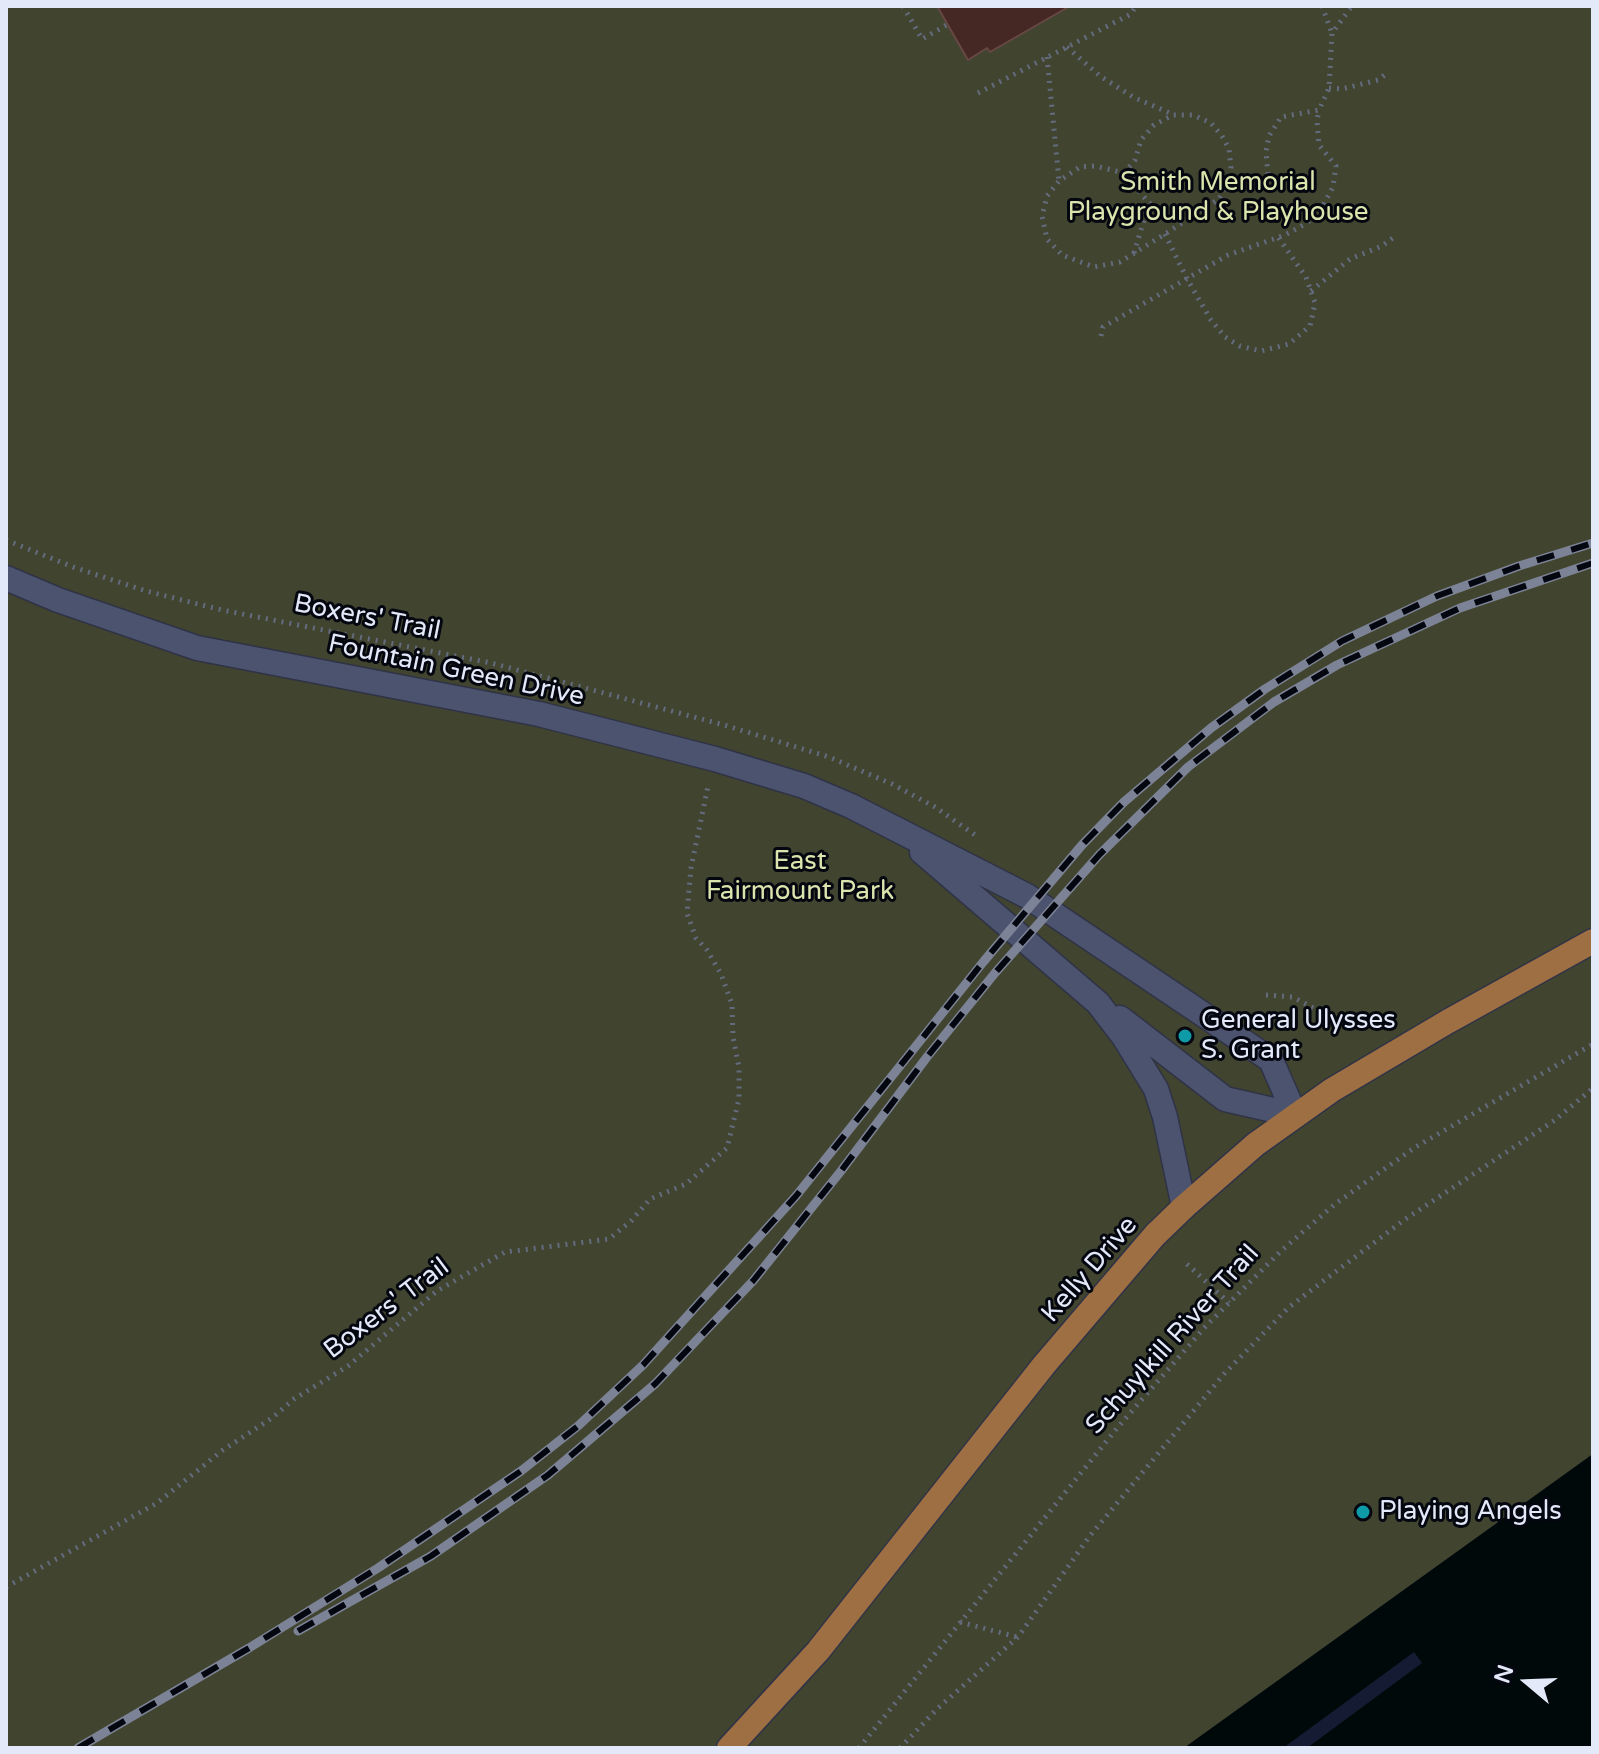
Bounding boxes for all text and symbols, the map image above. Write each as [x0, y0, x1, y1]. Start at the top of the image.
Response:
park label: Smith Memorial Playground & Playhouse [1067, 167, 1369, 228]
street label: Boxers' Trail [291, 589, 443, 647]
street label: Fountain Green Drive [325, 629, 587, 713]
park label: East Fairmount Park [706, 846, 894, 908]
place label: General Ulysses S. Grant [1201, 1005, 1396, 1066]
marker: General Ulysses S. Grant [1176, 1027, 1194, 1045]
street label: Kelly Drive [1036, 1211, 1144, 1329]
street label: Schuylkill River Trail [1080, 1239, 1266, 1441]
street label: Boxers' Trail [318, 1252, 456, 1366]
place label: Playing Angels [1379, 1496, 1562, 1528]
marker: Playing Angels [1354, 1503, 1372, 1521]
north arrow [1487, 1642, 1567, 1722]
text: N [1489, 1662, 1519, 1687]

